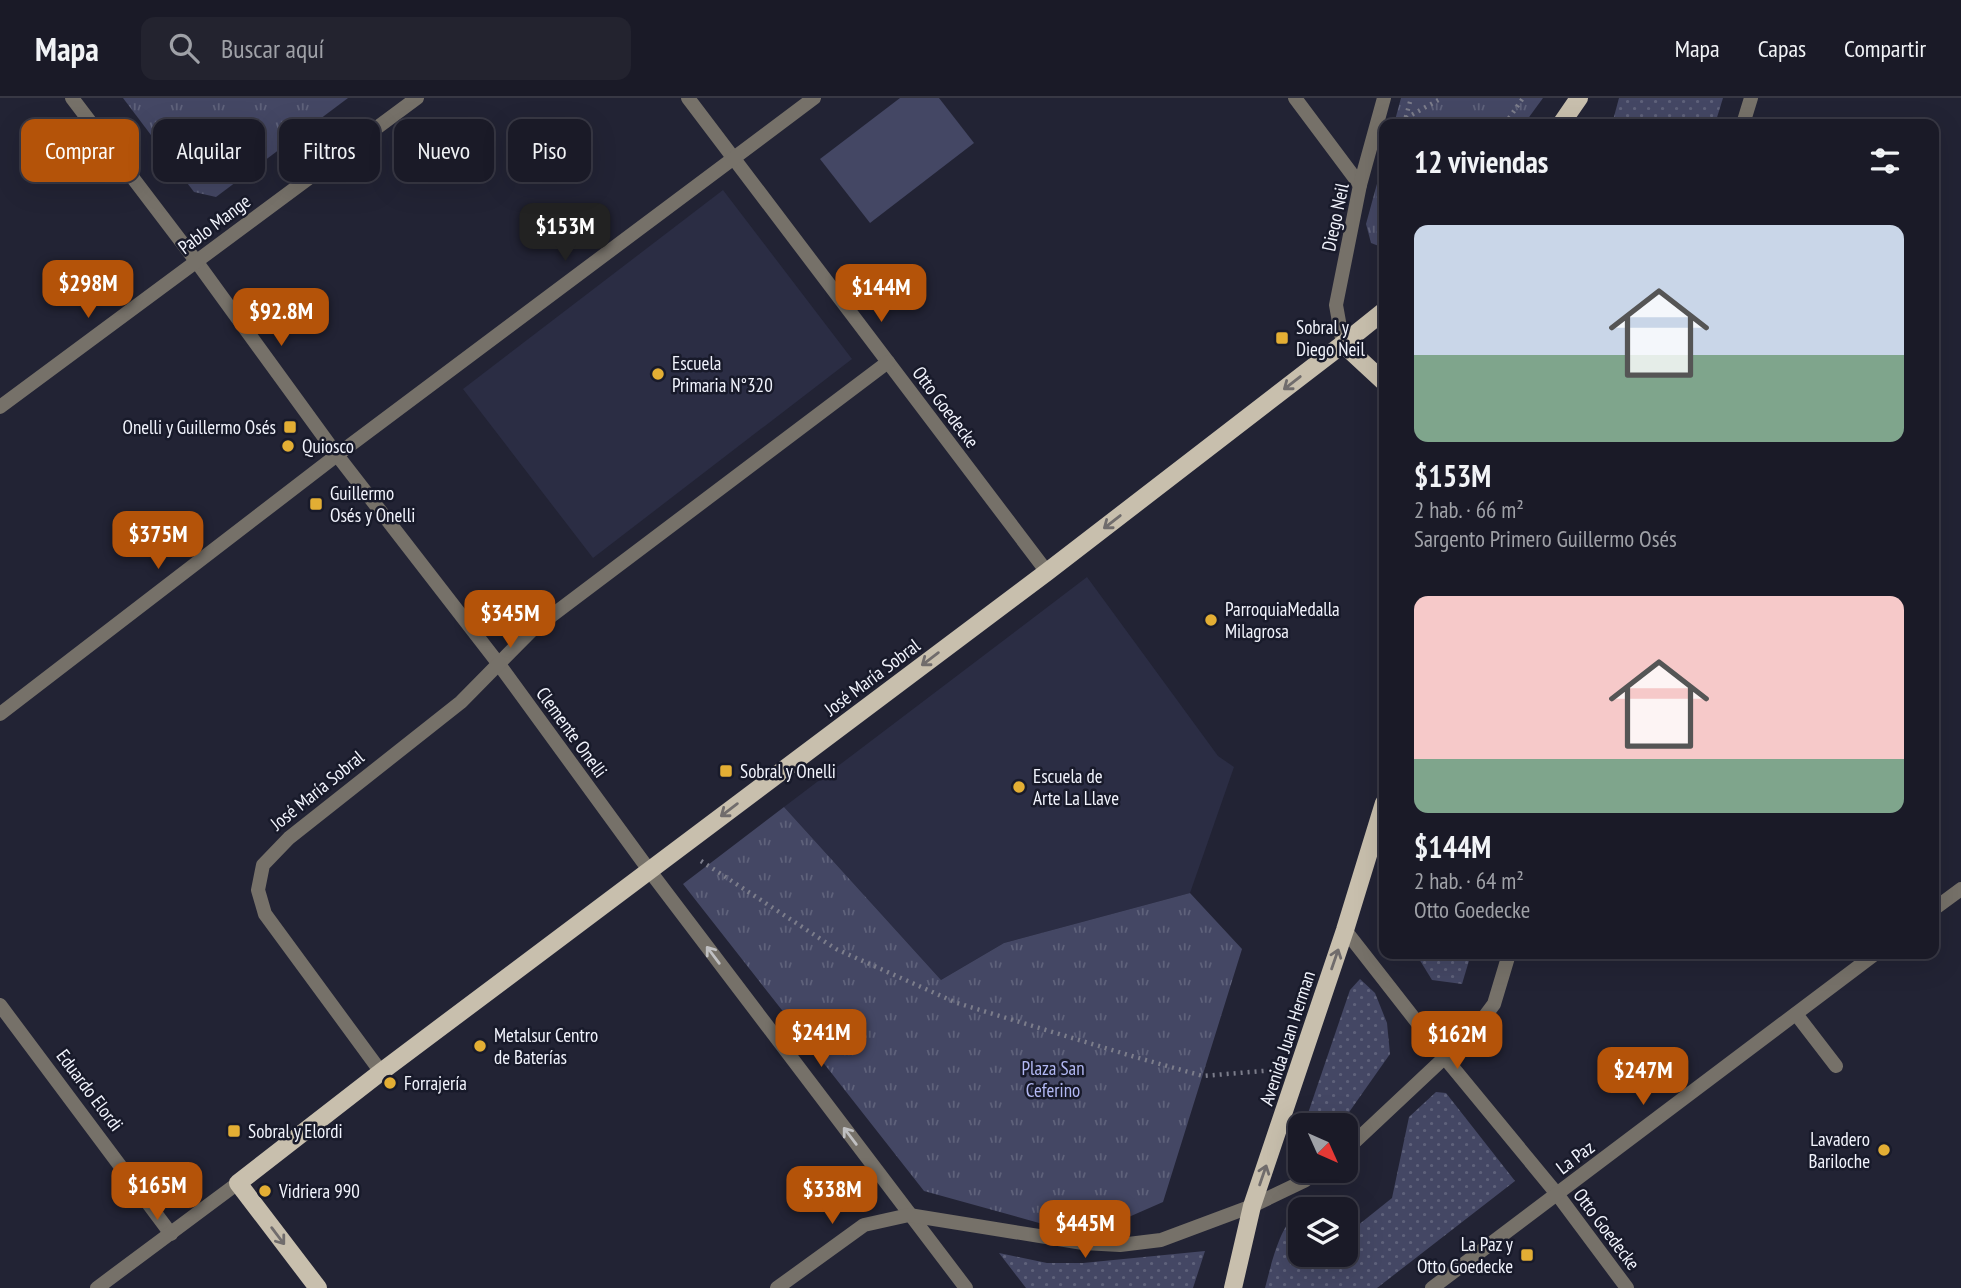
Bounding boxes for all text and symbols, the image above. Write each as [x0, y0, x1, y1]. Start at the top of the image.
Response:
search box [141, 17, 631, 80]
text: Mapa [35, 27, 99, 70]
icon: search [165, 29, 203, 67]
text: Buscar aquí [221, 32, 324, 65]
text: Mapa [1675, 33, 1720, 64]
text: Capas [1758, 33, 1806, 64]
text: Compartir [1844, 33, 1926, 64]
chip: Comprar [21, 119, 139, 182]
chip: Alquilar [153, 119, 265, 182]
chip: Filtros [279, 119, 380, 182]
chip: Nuevo [394, 119, 494, 182]
chip: Piso [508, 119, 591, 182]
text: 12 viviendas [1414, 142, 1548, 181]
icon: filters [1866, 142, 1904, 180]
street label: Diego Neil [1316, 180, 1354, 253]
street label: Pablo Mange [173, 189, 255, 259]
pin: $153M [516, 204, 614, 263]
text: $153M [535, 211, 595, 240]
pin: $298M [39, 260, 137, 320]
pin: $144M [832, 264, 930, 324]
text: $298M [58, 268, 118, 297]
icon: home [1596, 270, 1722, 396]
text: $144M [851, 272, 911, 301]
pin: $92.8M [224, 288, 338, 348]
text: $92.8M [249, 296, 313, 325]
place label: Sobral y Diego Neil [1296, 315, 1365, 361]
marker: Sobral y Diego Neil [1274, 330, 1290, 346]
place label: Escuela Primaria N°320 [672, 351, 773, 397]
street label: Otto Goedecke [908, 361, 985, 453]
marker: Escuela Primaria N°320 [650, 366, 666, 382]
one-way arrow [1284, 376, 1302, 391]
place label: Onelli y Guillermo Osés [122, 415, 276, 439]
marker: Onelli y Guillermo Osés [282, 419, 298, 435]
place label: Quiosco [302, 434, 354, 458]
marker: Quiosco [280, 438, 296, 454]
text: $153M [1414, 456, 1491, 495]
place label: Guillermo Osés y Onelli [330, 481, 415, 527]
text: 2 hab. · 66 m² [1414, 495, 1524, 524]
marker: Guillermo Osés y Onelli [308, 496, 324, 512]
pin: $375M [109, 512, 207, 571]
one-way arrow [1103, 515, 1122, 530]
text: $375M [128, 519, 188, 548]
text: Sargento Primero Guillermo Osés [1414, 524, 1677, 553]
pin: $345M [461, 590, 559, 650]
place label: ParroquiaMedalla Milagrosa [1225, 597, 1340, 643]
text: $345M [480, 598, 540, 627]
marker: ParroquiaMedalla Milagrosa [1203, 612, 1219, 628]
street label: José María Sobral [819, 633, 925, 721]
icon: home [1596, 641, 1722, 767]
one-way arrow [921, 651, 940, 666]
street label: Clemente Onelli [531, 682, 613, 782]
street label: José María Sobral [265, 745, 369, 836]
place label: Sobral y Onelli [740, 759, 836, 783]
marker: Sobral y Onelli [718, 763, 734, 779]
place label: Escuela de Arte La Llave [1033, 764, 1119, 810]
marker: Escuela de Arte La Llave [1011, 779, 1027, 795]
one-way arrow [720, 803, 739, 818]
text: $144M [1414, 827, 1491, 866]
text: 2 hab. · 64 m² [1414, 866, 1524, 895]
text: Otto Goedecke [1414, 895, 1530, 924]
one-way arrow [706, 946, 720, 965]
one-way arrow [1330, 949, 1343, 971]
street label: Avenida Juan Herman [1254, 968, 1320, 1108]
pin: $241M [772, 1010, 870, 1069]
pin: $162M [1408, 1012, 1506, 1071]
text: $241M [791, 1017, 851, 1046]
text: $162M [1427, 1019, 1487, 1048]
place label: Metalsur Centro de Baterías [494, 1023, 598, 1069]
marker: Metalsur Centro de Baterías [472, 1038, 488, 1054]
street label: Eduardo Elordi [51, 1044, 129, 1136]
pin: $247M [1594, 1048, 1692, 1107]
text: $247M [1613, 1055, 1673, 1084]
park label: Plaza San Ceferino [1021, 1056, 1085, 1102]
place label: Forrajería [404, 1071, 467, 1095]
marker: Forrajería [382, 1075, 398, 1091]
north arrow [1288, 1113, 1358, 1183]
map controls [1288, 1113, 1358, 1267]
place label: Sobral y Elordi [248, 1119, 343, 1143]
marker: Sobral y Elordi [226, 1123, 242, 1139]
one-way arrow [843, 1127, 858, 1146]
place label: Lavadero Bariloche [1809, 1127, 1870, 1173]
street label: La Paz [1551, 1135, 1599, 1179]
marker: Lavadero Bariloche [1876, 1142, 1892, 1158]
pin: $165M [108, 1162, 206, 1222]
one-way arrow [1258, 1164, 1270, 1186]
pin: $338M [783, 1166, 881, 1226]
text: $165M [127, 1170, 187, 1199]
text: $338M [802, 1174, 862, 1203]
place label: Vidriera 990 [278, 1179, 360, 1203]
marker: Vidriera 990 [257, 1183, 273, 1199]
street label: Otto Goedecke [1569, 1183, 1646, 1275]
button: layers [1288, 1197, 1358, 1267]
pin: $445M [1036, 1200, 1134, 1260]
text: $445M [1055, 1208, 1115, 1237]
one-way arrow [271, 1226, 286, 1244]
place label: La Paz y Otto Goedecke [1417, 1232, 1514, 1278]
marker: La Paz y Otto Goedecke [1519, 1247, 1535, 1263]

